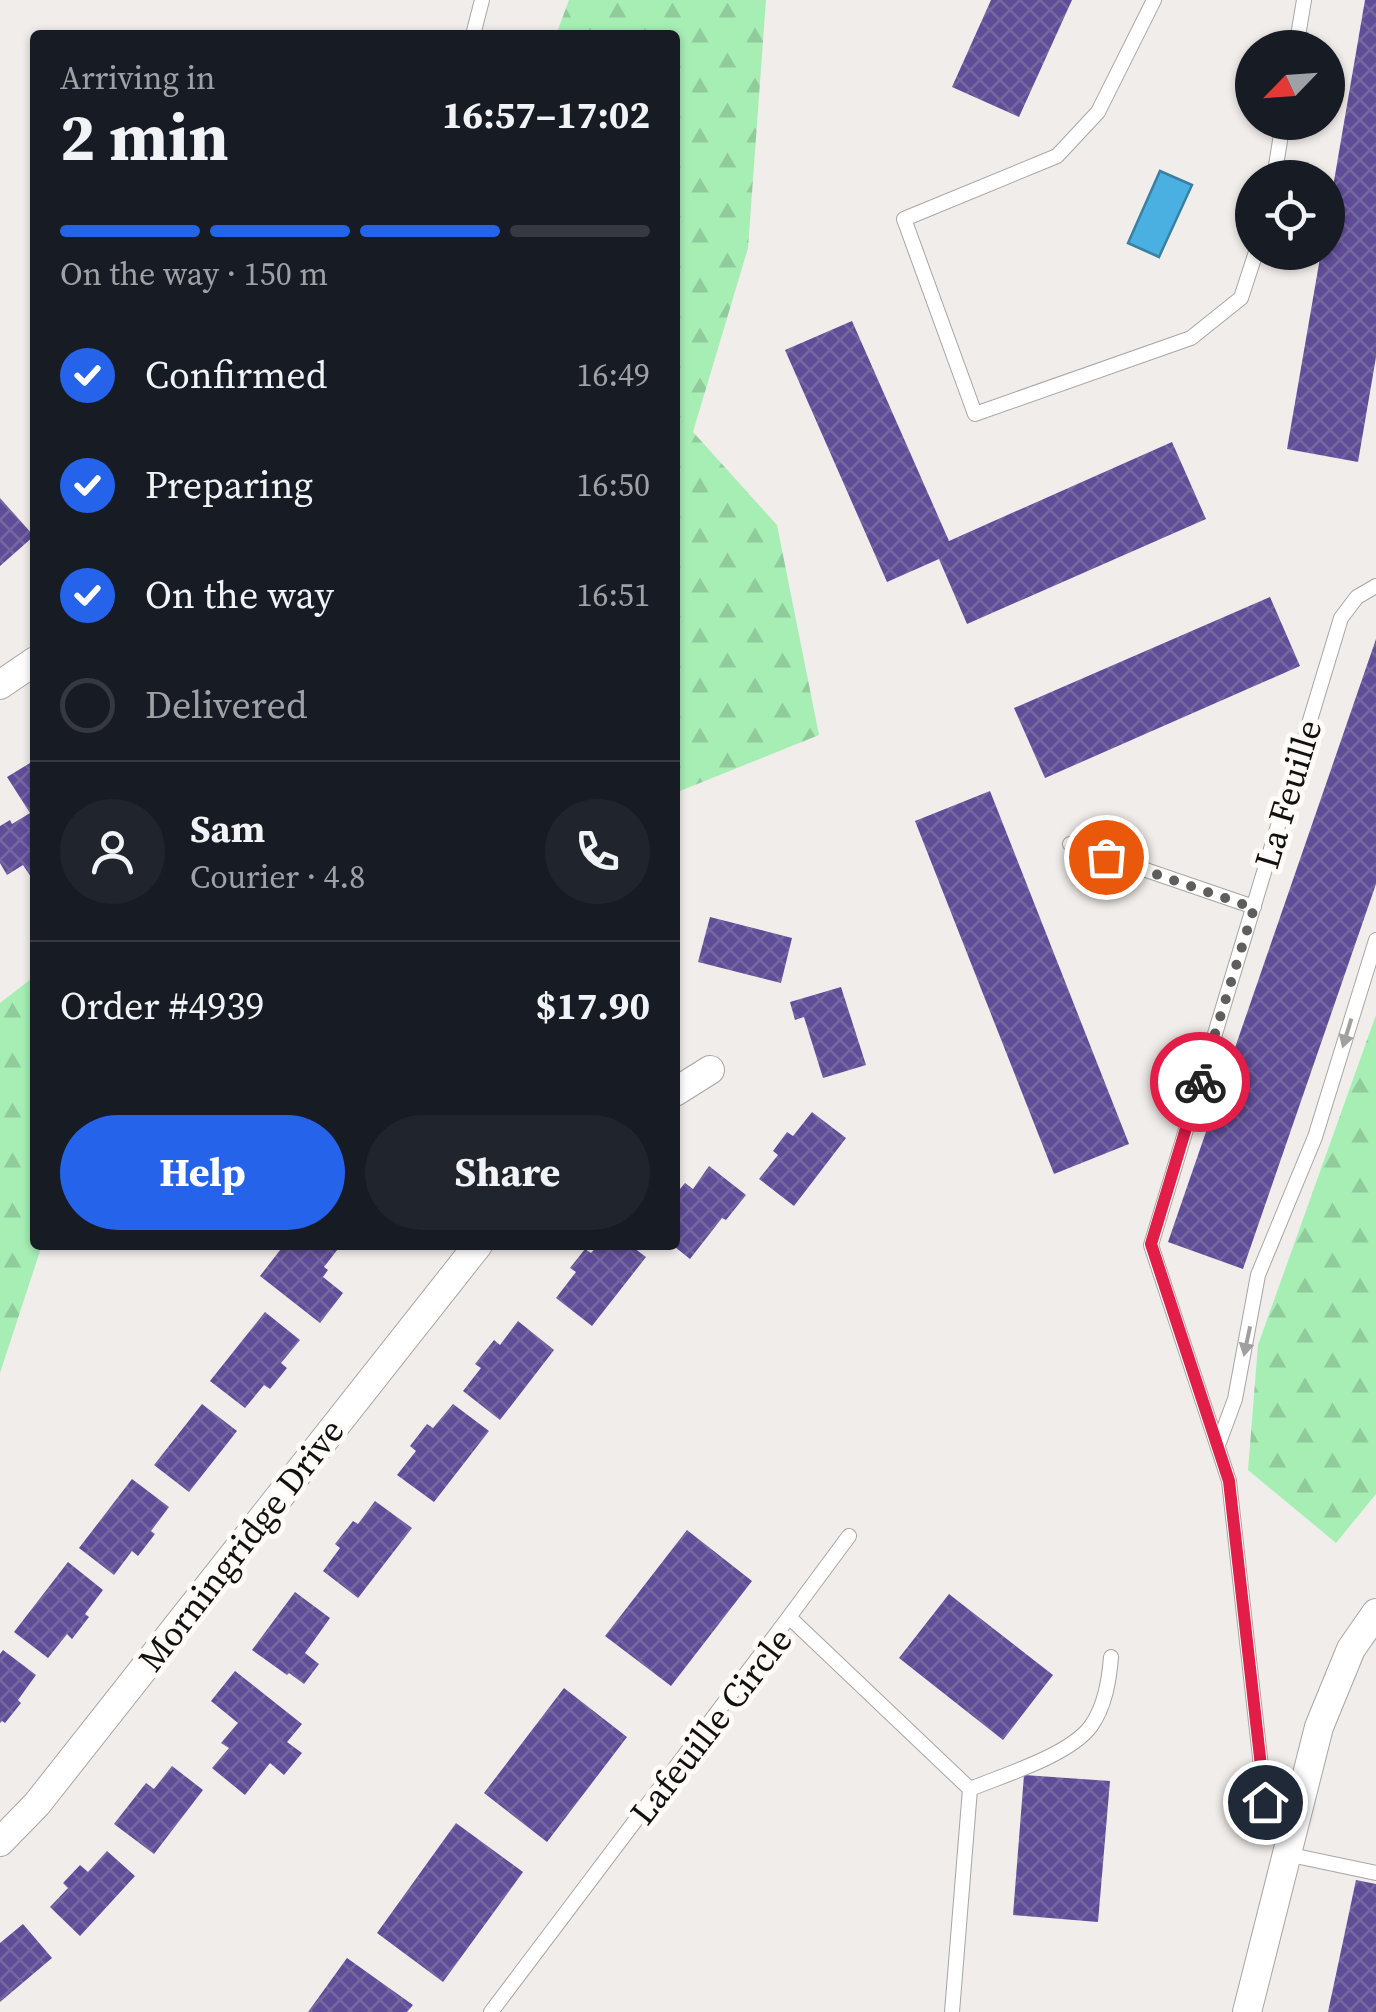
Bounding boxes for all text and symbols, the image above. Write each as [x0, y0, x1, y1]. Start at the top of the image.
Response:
north arrow [1235, 30, 1345, 140]
map controls [1235, 30, 1345, 270]
text: Arriving in [60, 56, 215, 100]
text: 16:57–17:02 [442, 89, 650, 141]
text: 2 min [60, 93, 229, 182]
button: locate [1235, 160, 1345, 270]
text: On the way · 150 m [60, 252, 328, 296]
icon: check [60, 348, 115, 403]
text: Confirmed [145, 349, 327, 401]
text: 16:49 [576, 353, 650, 397]
icon: check [60, 458, 115, 513]
text: Preparing [145, 459, 313, 511]
text: 16:50 [576, 463, 650, 507]
icon: check [60, 568, 115, 623]
text: On the way [145, 569, 334, 621]
text: 16:51 [576, 573, 650, 617]
text: Delivered [145, 679, 308, 731]
street label: La Feuille [1243, 714, 1333, 874]
button: person [60, 799, 165, 904]
button: phone [545, 799, 650, 904]
text: Sam [190, 803, 265, 855]
pin [1064, 815, 1149, 900]
icon: bag [1079, 830, 1134, 885]
text: Courier · 4.8 [190, 855, 365, 899]
text: Order #4939 [60, 980, 264, 1032]
text: $17.90 [536, 980, 650, 1032]
one-way arrow [1339, 1018, 1354, 1049]
courier [1150, 1032, 1250, 1132]
icon: bike [1173, 1055, 1228, 1110]
button: Help [60, 1115, 345, 1230]
button: Share [365, 1115, 650, 1230]
one-way arrow [1239, 1326, 1255, 1357]
street label: Morningridge Drive [127, 1409, 355, 1681]
street label: Lafeuille Circle [619, 1617, 803, 1835]
pin [1223, 1760, 1308, 1845]
icon: home [1238, 1775, 1293, 1830]

